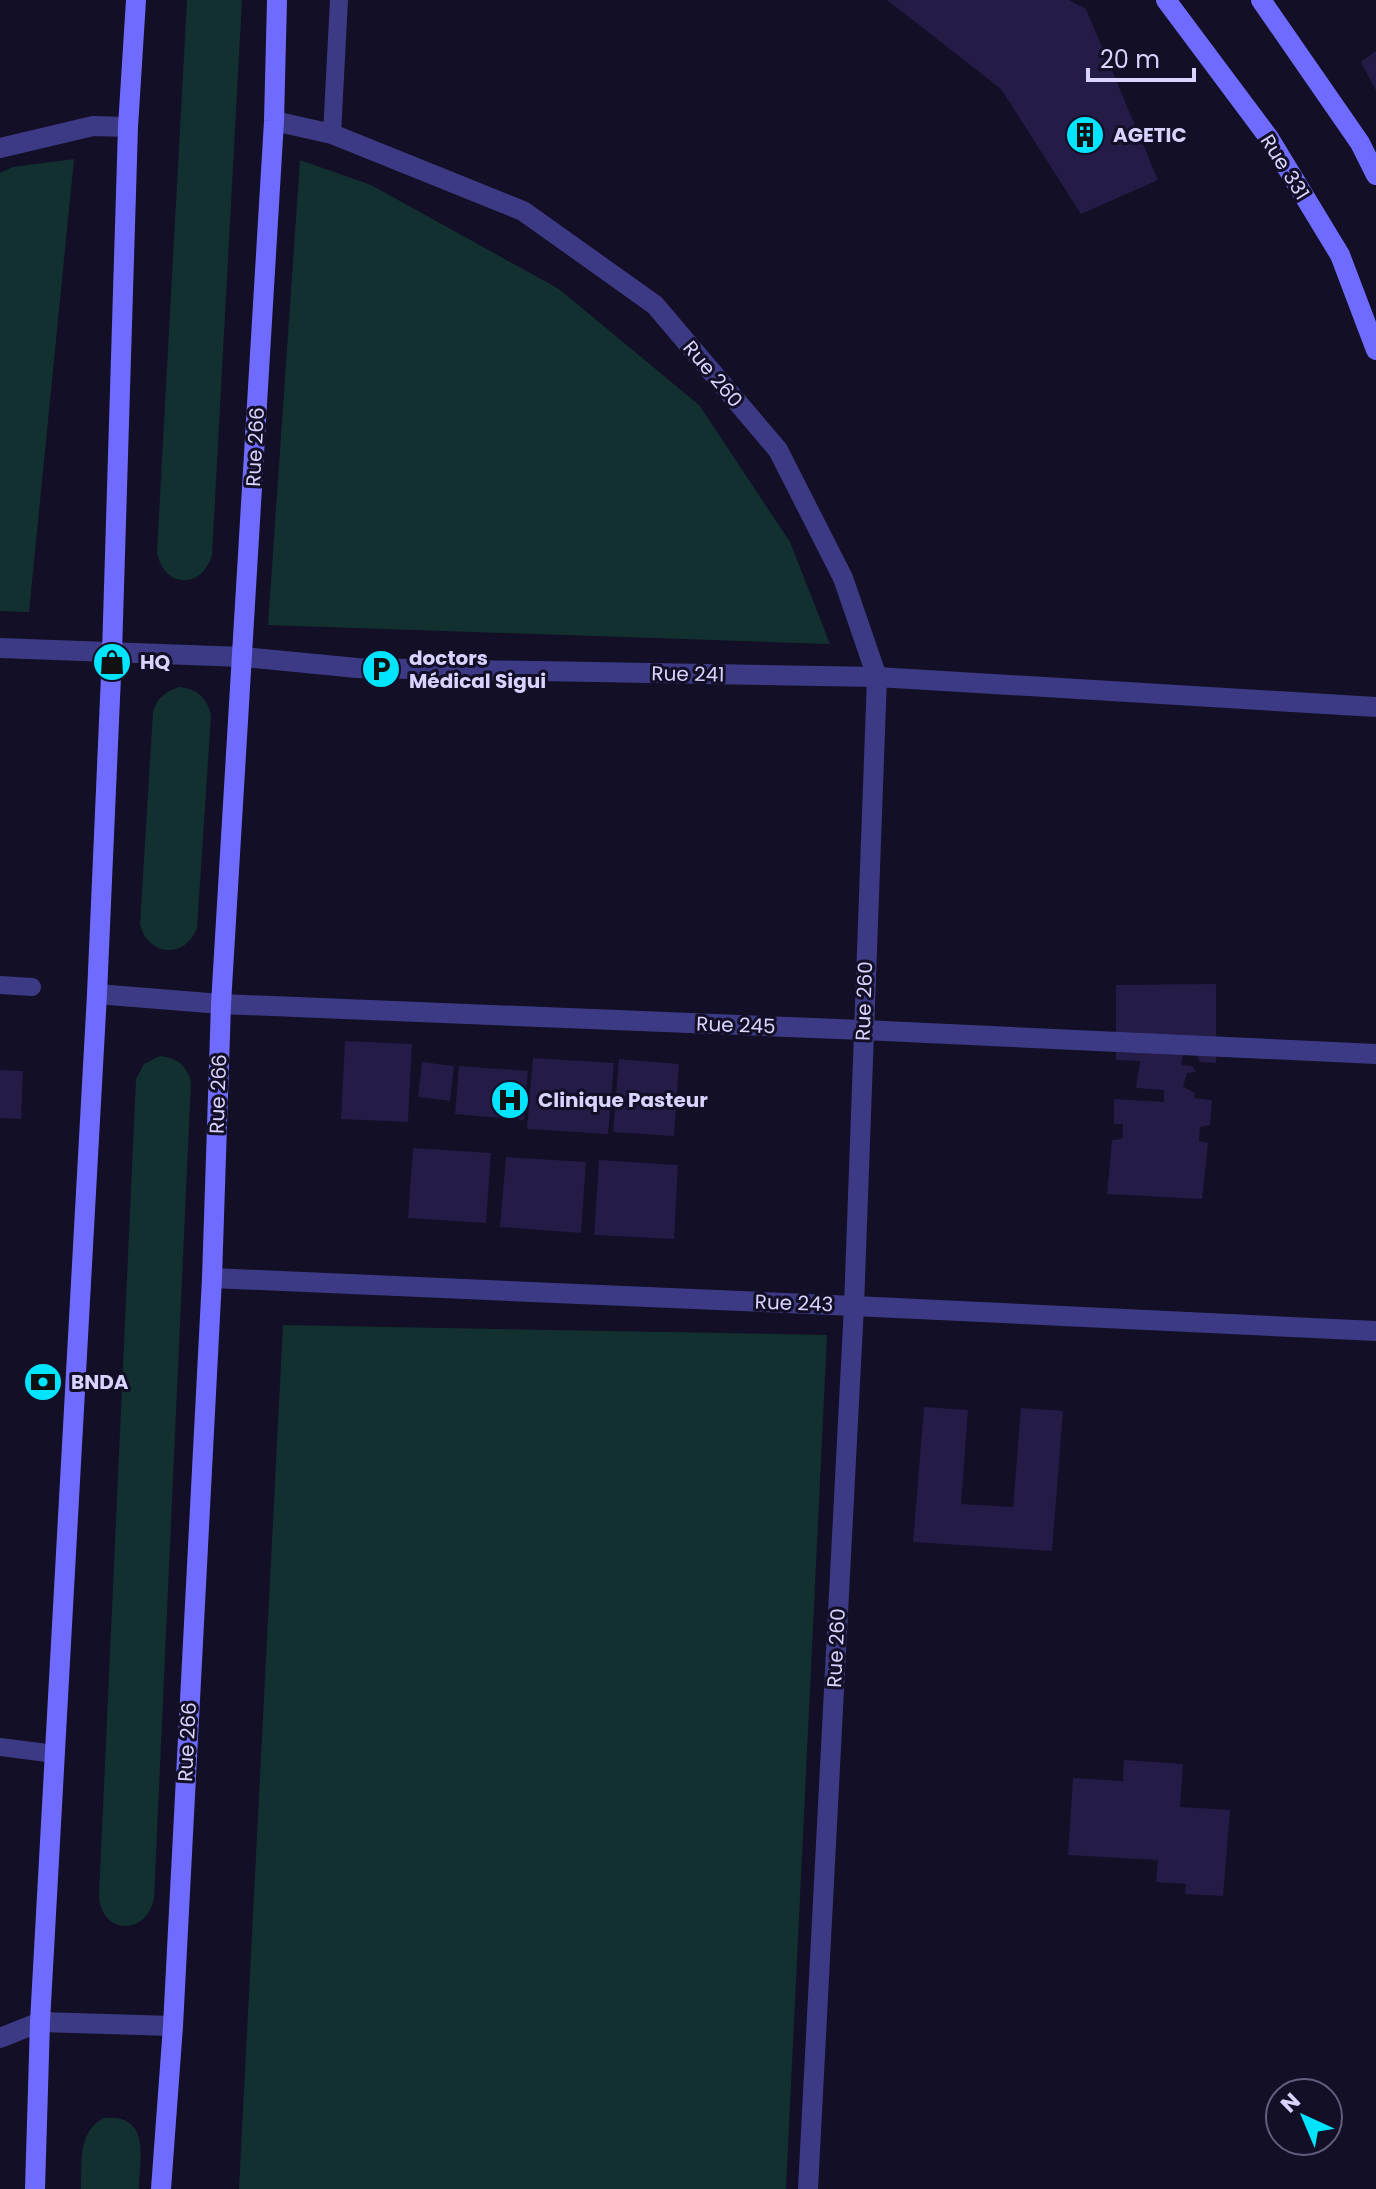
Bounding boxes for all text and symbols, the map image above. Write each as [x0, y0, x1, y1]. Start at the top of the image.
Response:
scale bar [1088, 32, 1194, 82]
text: 20 m [1100, 43, 1160, 76]
building icon: AGETIC [1064, 114, 1106, 156]
place label: AGETIC [1113, 121, 1187, 149]
street label: Rue 331 [1254, 129, 1316, 205]
street label: Rue 260 [677, 335, 749, 413]
street label: Rue 266 [239, 407, 271, 487]
shop icon: HQ [91, 641, 133, 683]
place label: doctors Médical Sigui [409, 644, 546, 695]
place label: HQ [140, 648, 171, 676]
parking icon: doctors Médical Sigui [360, 648, 402, 690]
street label: Rue 241 [651, 659, 725, 689]
street label: Rue 260 [849, 961, 879, 1041]
street label: Rue 245 [696, 1010, 776, 1040]
street label: Rue 266 [203, 1054, 233, 1134]
hospital icon: Clinique Pasteur [489, 1079, 531, 1121]
place label: Clinique Pasteur [538, 1086, 708, 1114]
street label: Rue 243 [754, 1288, 834, 1318]
bank icon: BNDA [22, 1361, 64, 1403]
place label: BNDA [71, 1368, 129, 1396]
street label: Rue 260 [820, 1608, 852, 1688]
street label: Rue 266 [171, 1702, 203, 1782]
north arrow [1264, 2077, 1344, 2157]
text: N [1274, 2086, 1307, 2120]

